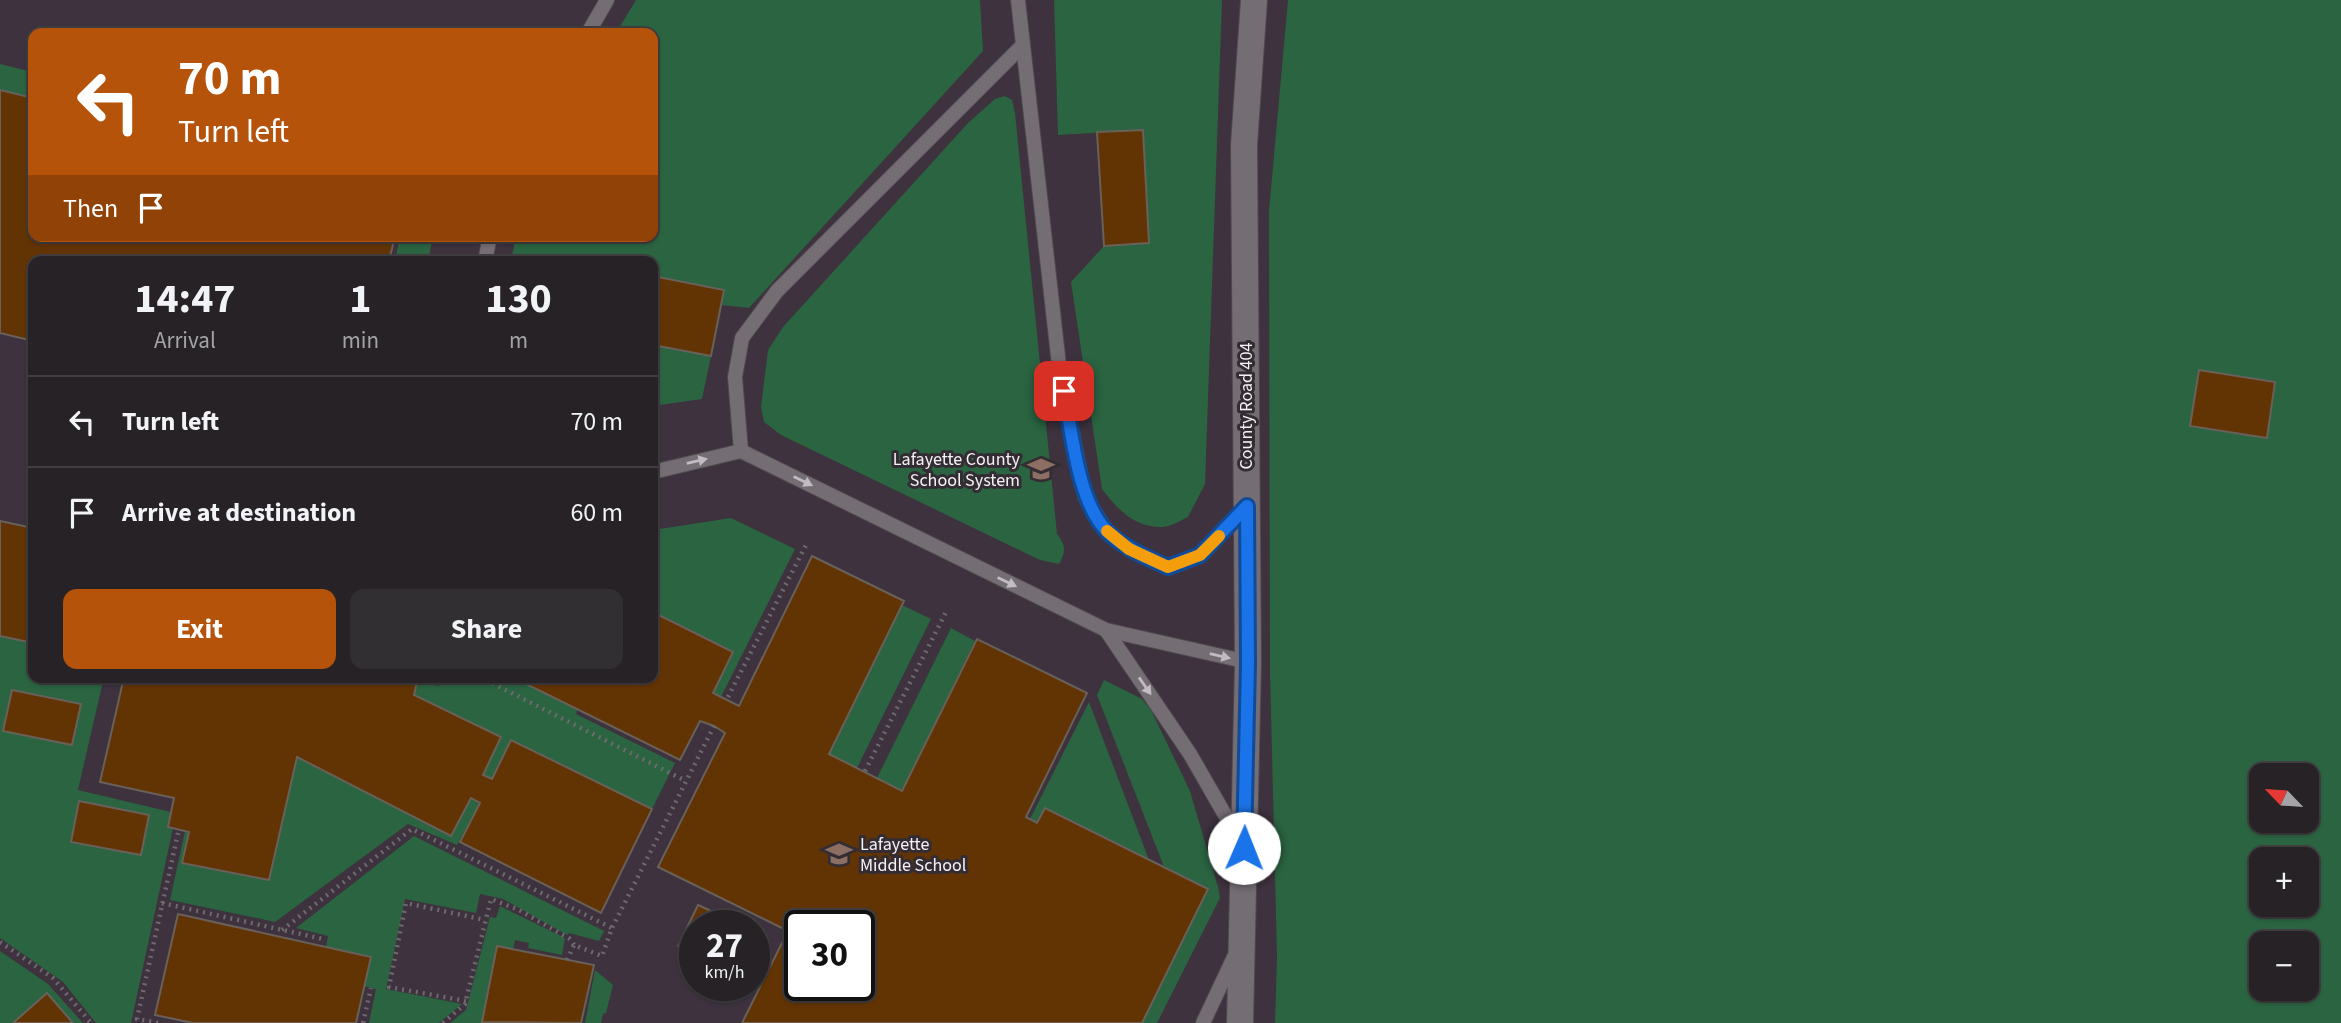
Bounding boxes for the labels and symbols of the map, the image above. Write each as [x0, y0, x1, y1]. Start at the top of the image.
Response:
street label: County Road 404 [1234, 343, 1259, 469]
pin [1034, 361, 1094, 421]
place label: Lafayette County School System [893, 447, 1021, 493]
school or university icon: Lafayette County School System [1026, 454, 1056, 484]
one-way arrow [686, 456, 708, 467]
one-way arrow [793, 476, 813, 487]
one-way arrow [997, 576, 1017, 587]
one-way arrow [1209, 651, 1231, 662]
one-way arrow [1138, 677, 1152, 695]
north arrow [2249, 763, 2319, 833]
position arrow [1207, 811, 1281, 885]
place label: Lafayette Middle School [860, 832, 966, 878]
school or university icon: Lafayette Middle School [824, 839, 854, 869]
speed limit sign: 30 [784, 910, 875, 1001]

